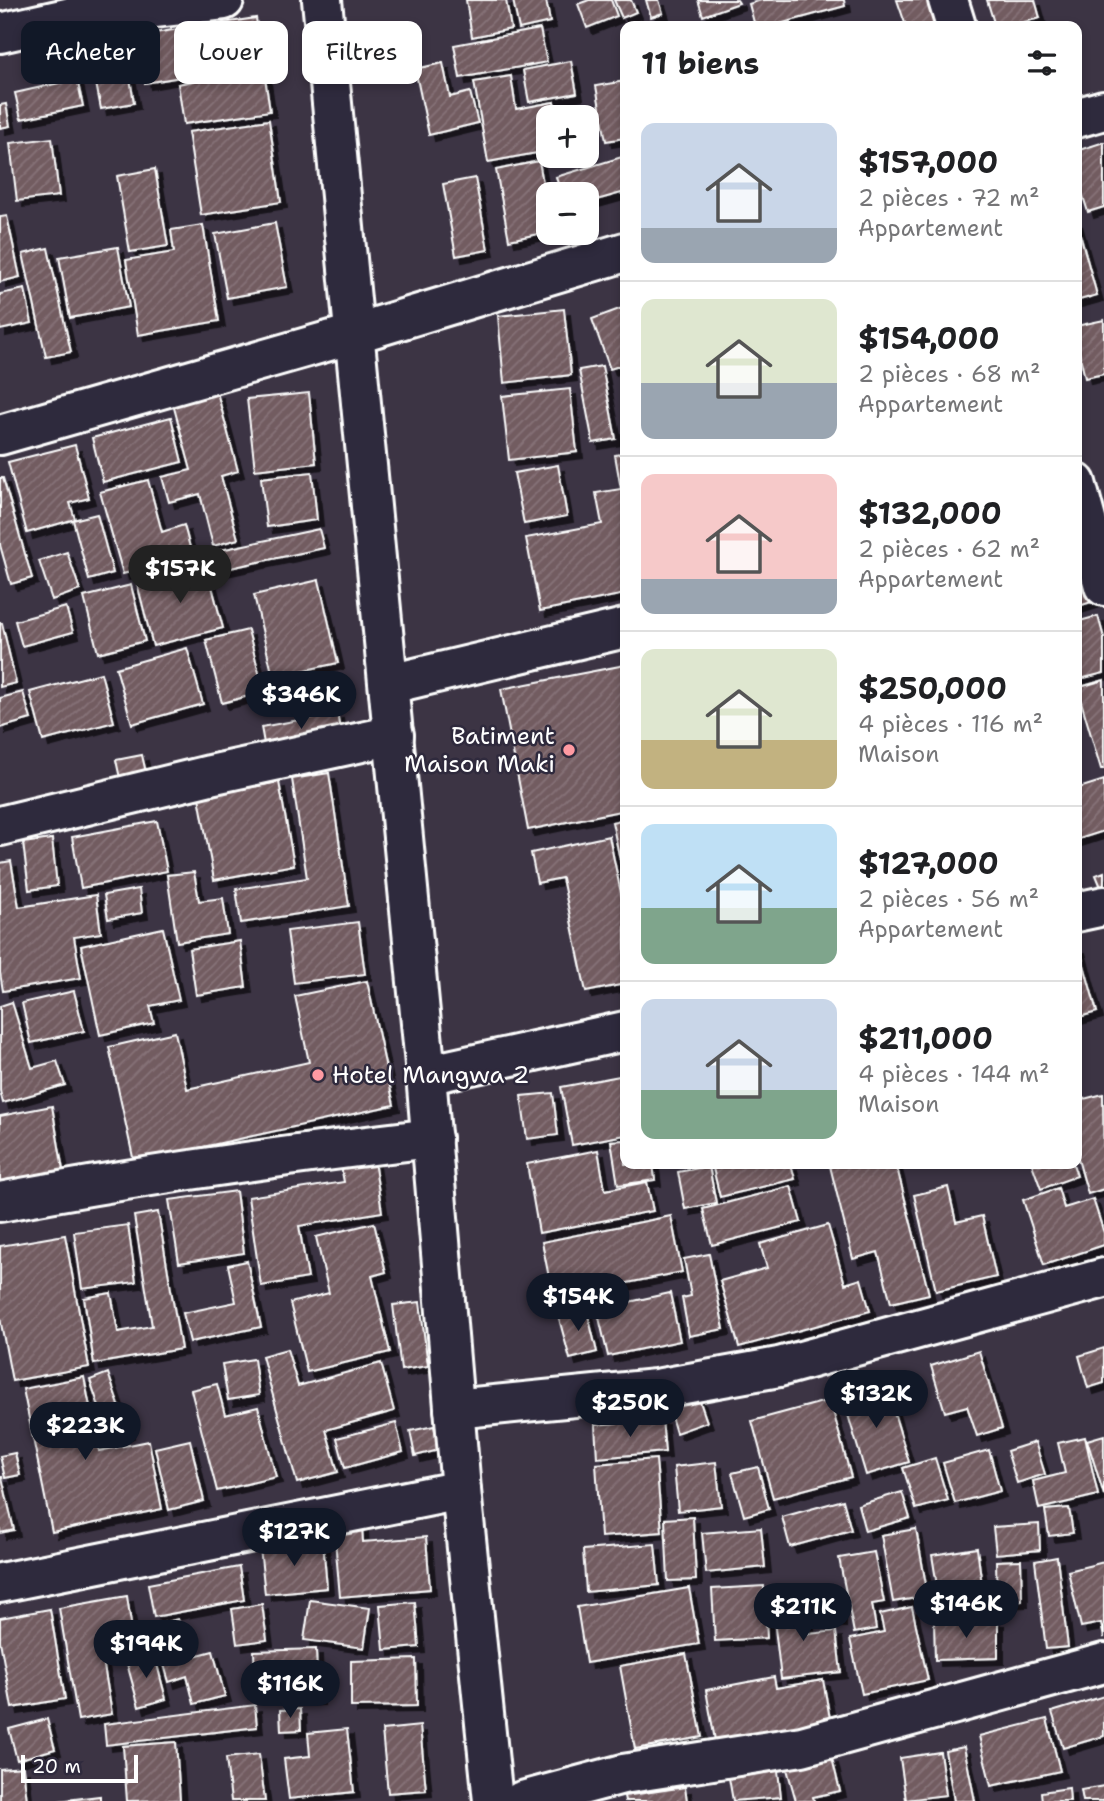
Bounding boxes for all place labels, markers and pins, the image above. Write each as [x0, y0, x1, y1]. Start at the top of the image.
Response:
pin: $157K [131, 546, 229, 605]
pin: $346K [252, 672, 350, 731]
place label: Batiment Maison Maki [404, 720, 555, 780]
marker: Batiment Maison Maki [561, 742, 577, 758]
place label: Hotel Mangwa 2 [332, 1059, 529, 1091]
marker: Hotel Mangwa 2 [310, 1067, 326, 1083]
pin: $154K [529, 1274, 627, 1333]
pin: $132K [827, 1370, 925, 1430]
pin: $250K [581, 1380, 679, 1439]
pin: $223K [36, 1402, 134, 1462]
pin: $127K [245, 1508, 343, 1568]
pin: $146K [917, 1580, 1015, 1640]
pin: $211K [754, 1584, 852, 1643]
pin: $194K [97, 1620, 195, 1680]
pin: $116K [241, 1660, 339, 1720]

